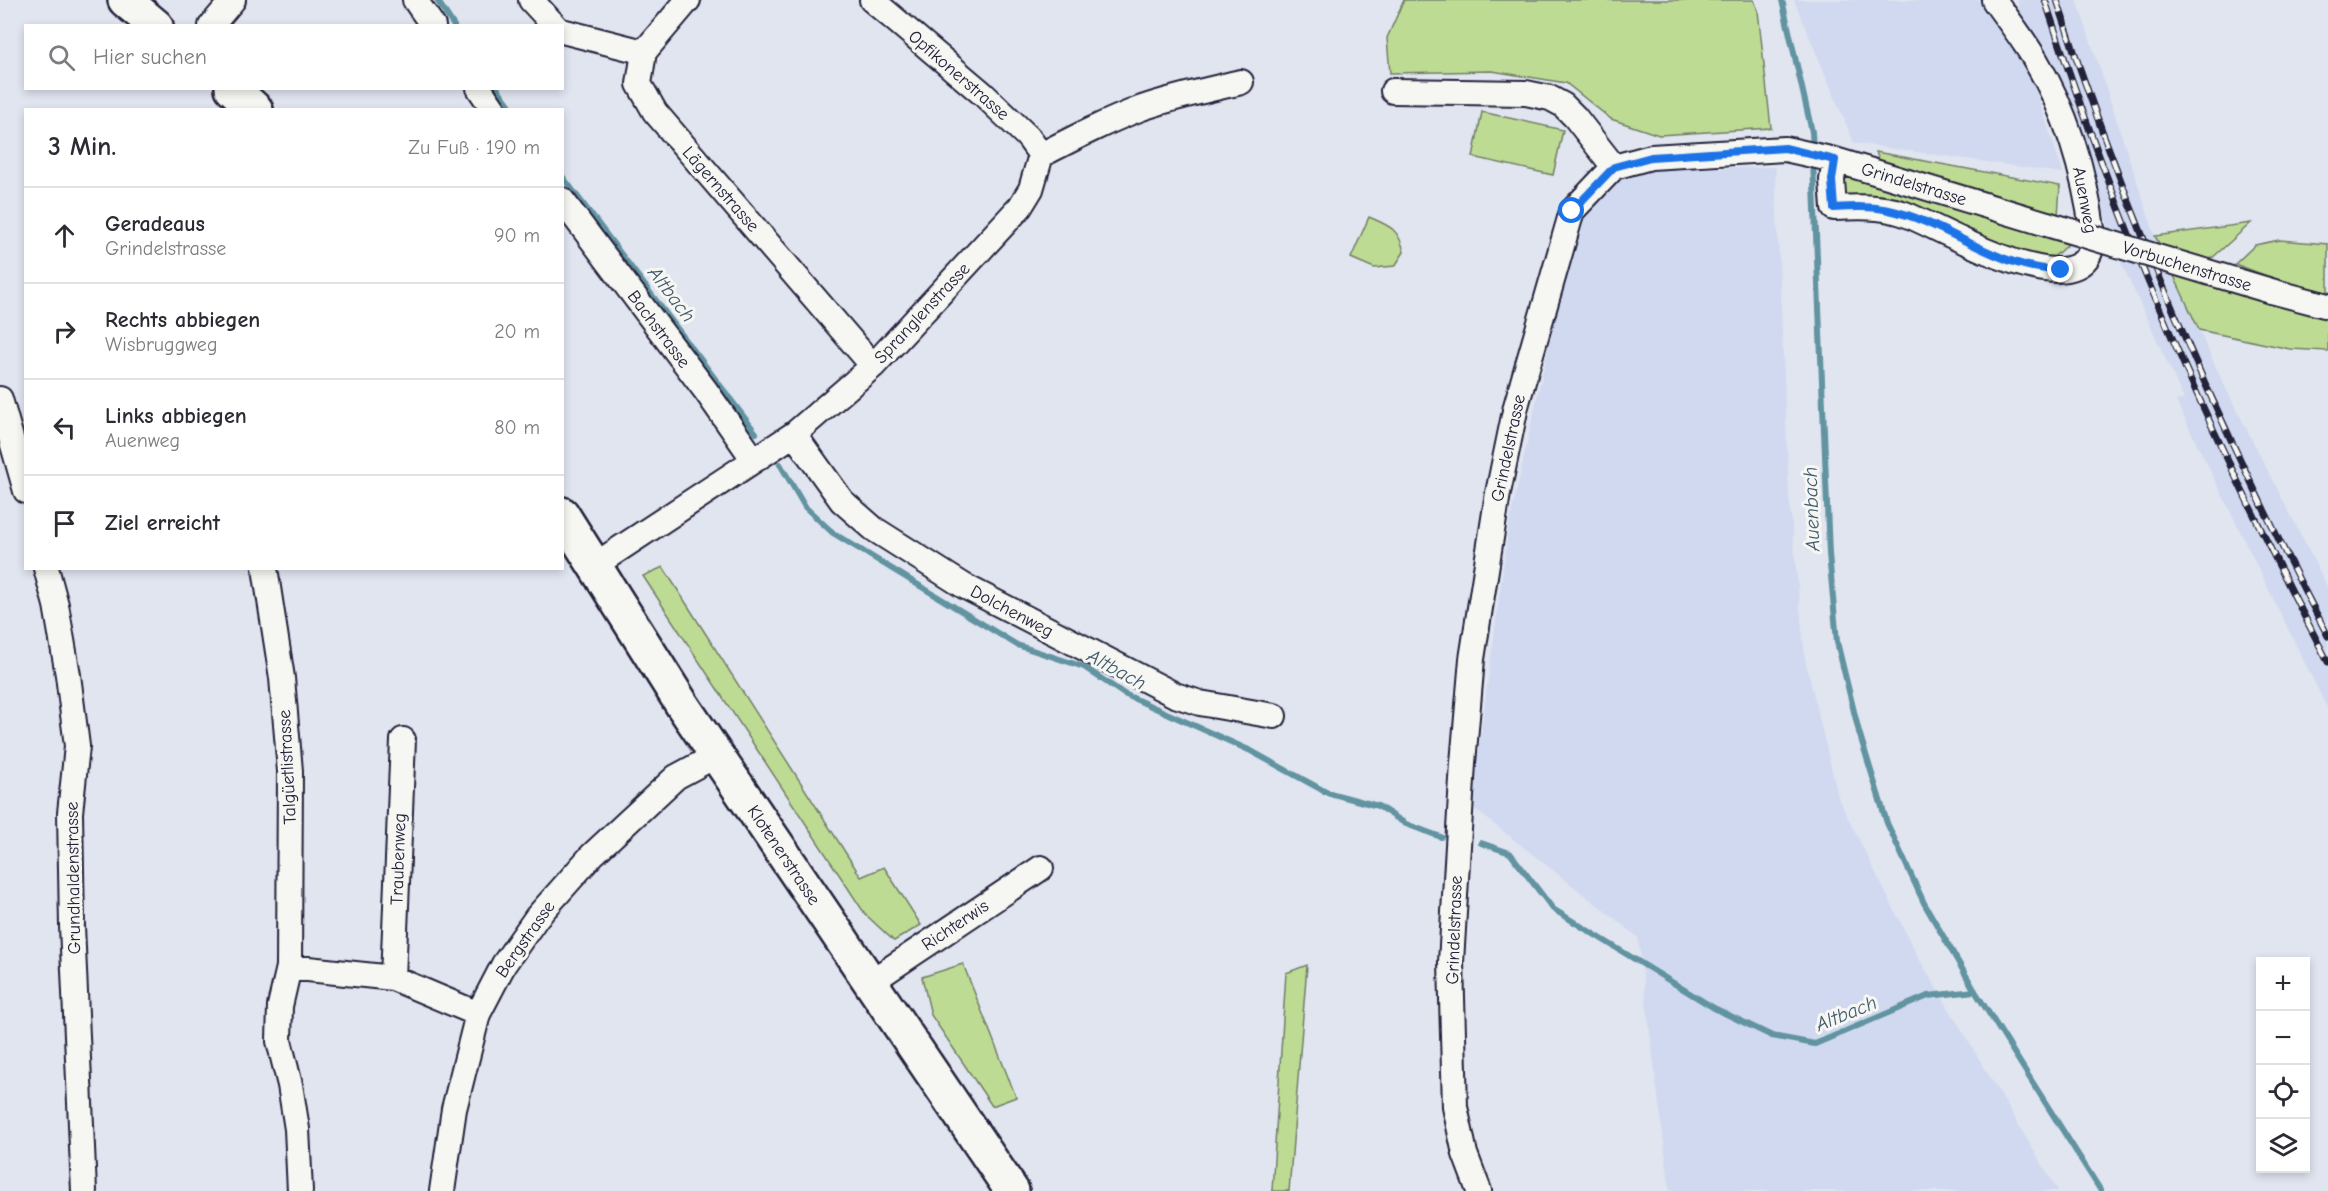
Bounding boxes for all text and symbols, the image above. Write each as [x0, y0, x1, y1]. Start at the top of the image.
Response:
search box [24, 24, 564, 90]
street label: Opfikonerstrasse [904, 26, 1013, 125]
icon: search [45, 41, 78, 74]
text: Hier suchen [93, 44, 207, 70]
text: 3 Min. [48, 132, 116, 162]
text: Zu Fuß · 190 m [408, 136, 540, 159]
street label: Lägernstrasse [678, 142, 763, 236]
street label: Grindelstrasse [1859, 158, 1969, 210]
street label: Auenweg [2068, 165, 2101, 235]
route start [1558, 197, 1584, 223]
text: Geradeaus [105, 211, 205, 237]
icon: ahead [48, 219, 81, 252]
text: 90 m [494, 224, 540, 247]
text: Grindelstrasse [105, 237, 226, 260]
street label: Vorbuchenstrasse [2120, 237, 2254, 296]
route end [2047, 256, 2073, 282]
street label: Spranglenstrasse [870, 258, 975, 368]
water label: Altbach [643, 261, 700, 327]
street label: Bachstrasse [623, 286, 695, 372]
text: Rechts abbiegen [105, 307, 260, 333]
icon: right [48, 315, 81, 348]
text: 20 m [494, 320, 540, 343]
text: Wisbruggweg [105, 333, 217, 356]
street label: Grindelstrasse [1487, 392, 1530, 504]
text: Links abbiegen [105, 403, 247, 429]
icon: left [48, 411, 81, 444]
text: 80 m [494, 416, 540, 439]
text: Auenweg [105, 429, 180, 452]
water label: Auenbach [1799, 466, 1825, 553]
icon: arrive [48, 507, 81, 540]
text: Ziel erreicht [105, 510, 220, 536]
street label: Dolchenweg [967, 581, 1057, 642]
water label: Altbach [1082, 643, 1150, 695]
street label: Talgüetlistrasse [274, 709, 301, 825]
street label: Grundhaldenstrasse [62, 801, 85, 955]
street label: Klotenerstrasse [742, 801, 825, 909]
street label: Traubenweg [386, 813, 411, 906]
street label: Grindelstrasse [1442, 875, 1467, 985]
street label: Richterwis [918, 895, 993, 955]
street label: Bergstrasse [491, 897, 560, 982]
map controls [2256, 957, 2310, 1173]
button: + [2256, 957, 2310, 1011]
water label: Altbach [1811, 991, 1880, 1036]
button: − [2256, 1011, 2310, 1065]
button: locate [2256, 1065, 2310, 1119]
button: layers [2256, 1119, 2310, 1173]

